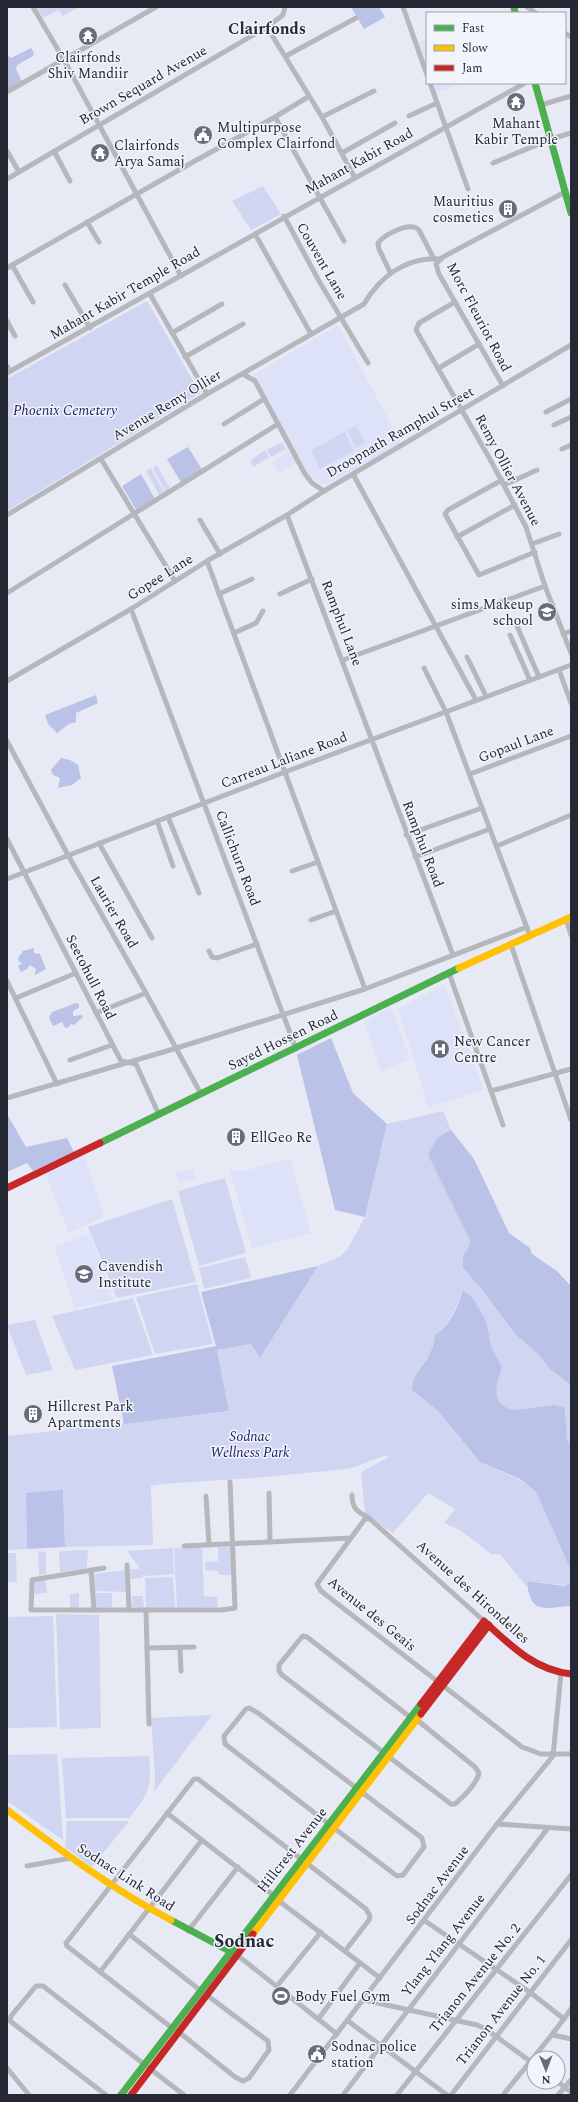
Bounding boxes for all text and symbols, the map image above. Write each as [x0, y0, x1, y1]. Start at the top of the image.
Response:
legend [426, 12, 566, 84]
district label: Clairfonds [228, 17, 306, 41]
text: Fast [462, 19, 484, 38]
temple icon: Clairfonds Shiv Mandiir [77, 25, 99, 47]
text: Slow [462, 39, 488, 58]
street label: Brown Sequard Avenue [75, 40, 211, 130]
place label: Clairfonds Shiv Mandiir [48, 47, 129, 84]
text: Jam [462, 59, 483, 78]
temple icon: Mahant Kabir Temple [505, 91, 527, 113]
place label: Mahant Kabir Temple [474, 113, 558, 150]
place label: Multipurpose Complex Clairfond [217, 117, 336, 154]
street label: Mahant Kabir Road [301, 122, 417, 200]
public building icon: Multipurpose Complex Clairfond [192, 124, 214, 146]
place label: Clairfonds Arya Samaj [114, 135, 185, 172]
temple icon: Clairfonds Arya Samaj [89, 142, 111, 164]
place label: Mauritius cosmetics [433, 191, 494, 228]
building icon: Mauritius cosmetics [497, 198, 519, 220]
street label: Couvent Lane [291, 218, 353, 304]
street label: Mahant Kabir Temple Road [46, 241, 204, 345]
street label: Morc Fleuriot Road [441, 259, 517, 376]
street label: Avenue Remy Ollier [108, 364, 226, 446]
street label: Droopnath Ramphul Street [322, 381, 478, 483]
park label: Phoenix Cemetery [13, 400, 118, 421]
street label: Remy Ollier Avenue [470, 410, 547, 530]
street label: Gopee Lane [123, 548, 197, 606]
street label: Ramphul Lane [316, 577, 368, 669]
place label: sims Makeup school [451, 594, 533, 631]
school or university icon: sims Makeup school [536, 601, 558, 623]
street label: Gopaul Lane [475, 720, 557, 768]
street label: Carreau Laliane Road [218, 726, 351, 794]
street label: Ramphul Road [397, 798, 449, 891]
street label: Callichurn Road [210, 807, 266, 909]
street label: Laurier Road [85, 872, 143, 952]
street label: Seetohull Road [61, 931, 122, 1023]
street label: Sayed Hossen Road [224, 1004, 342, 1076]
place label: New Cancer Centre [454, 1031, 531, 1068]
hospital icon: New Cancer Centre [429, 1038, 451, 1060]
building icon: EllGeo Re [225, 1126, 247, 1148]
place label: EllGeo Re [250, 1127, 312, 1148]
place label: Cavendish Institute [98, 1256, 163, 1293]
school or university icon: Cavendish Institute [73, 1263, 95, 1285]
place label: Hillcrest Park Apartments [47, 1396, 133, 1433]
building icon: Hillcrest Park Apartments [22, 1403, 44, 1425]
park label: Sodnac Wellness Park [210, 1426, 290, 1463]
street label: Avenue des Hirondelles [412, 1535, 534, 1649]
street label: Avenue des Geais [323, 1572, 421, 1656]
street label: Hillcrest Avenue [252, 1803, 332, 1897]
street label: Sodnac Link Road [73, 1838, 179, 1917]
street label: Sodnac Avenue [400, 1841, 474, 1929]
street label: Ylang Ylang Avenue [396, 1889, 490, 2001]
street label: Trianon Avenue No. 2 [424, 1919, 526, 2037]
district label: Sodnac [214, 1928, 274, 1955]
street label: Trianon Avenue No. 1 [451, 1950, 551, 2070]
sports icon: Body Fuel Gym [270, 1985, 292, 2007]
place label: Body Fuel Gym [295, 1986, 390, 2007]
place label: Sodnac police station [331, 2036, 417, 2073]
public building icon: Sodnac police station [306, 2043, 328, 2065]
north arrow [526, 2050, 566, 2090]
text: N [542, 2071, 551, 2088]

